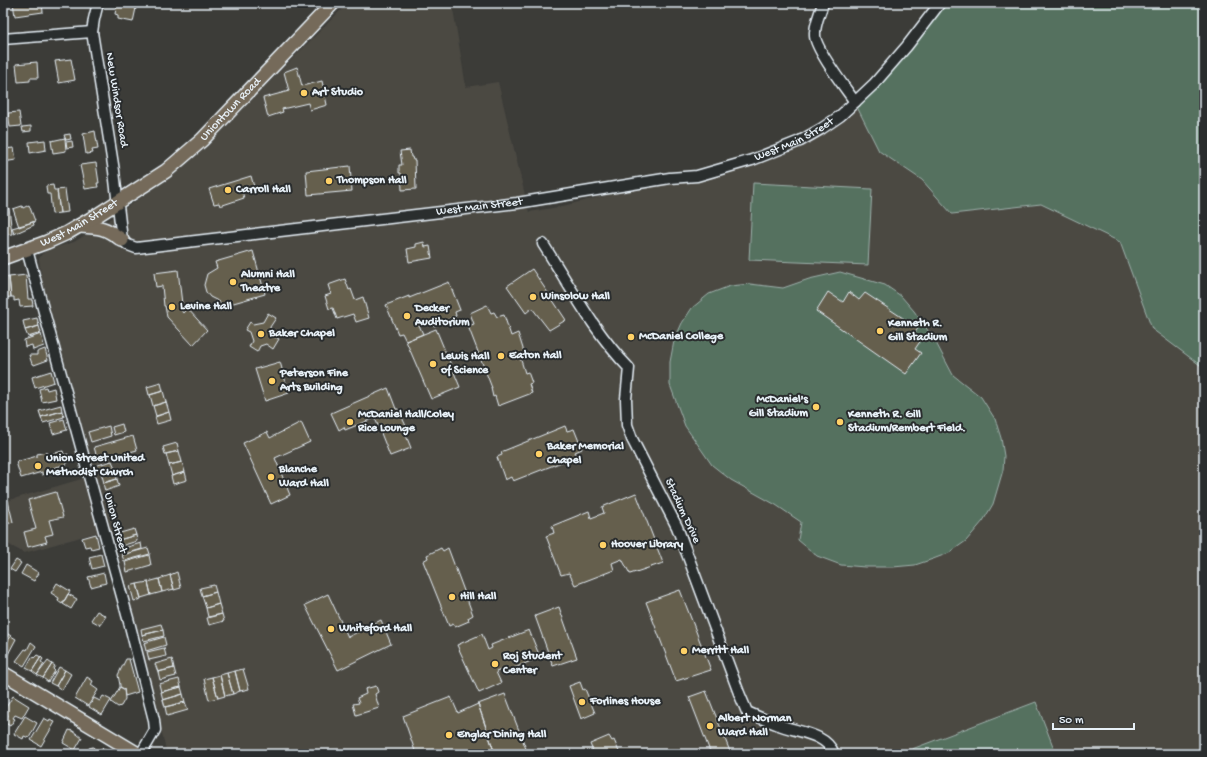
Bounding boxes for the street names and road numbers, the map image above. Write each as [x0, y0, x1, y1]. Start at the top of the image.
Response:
street label: New Windsor Road [102, 52, 131, 149]
street label: Uniontown Road [197, 74, 265, 144]
street label: West Main Street [753, 114, 838, 165]
street label: West Main Street [436, 195, 525, 219]
street label: West Main Street [39, 196, 122, 251]
street label: Stadium Drive [661, 476, 703, 546]
street label: Union Street [100, 491, 130, 556]

